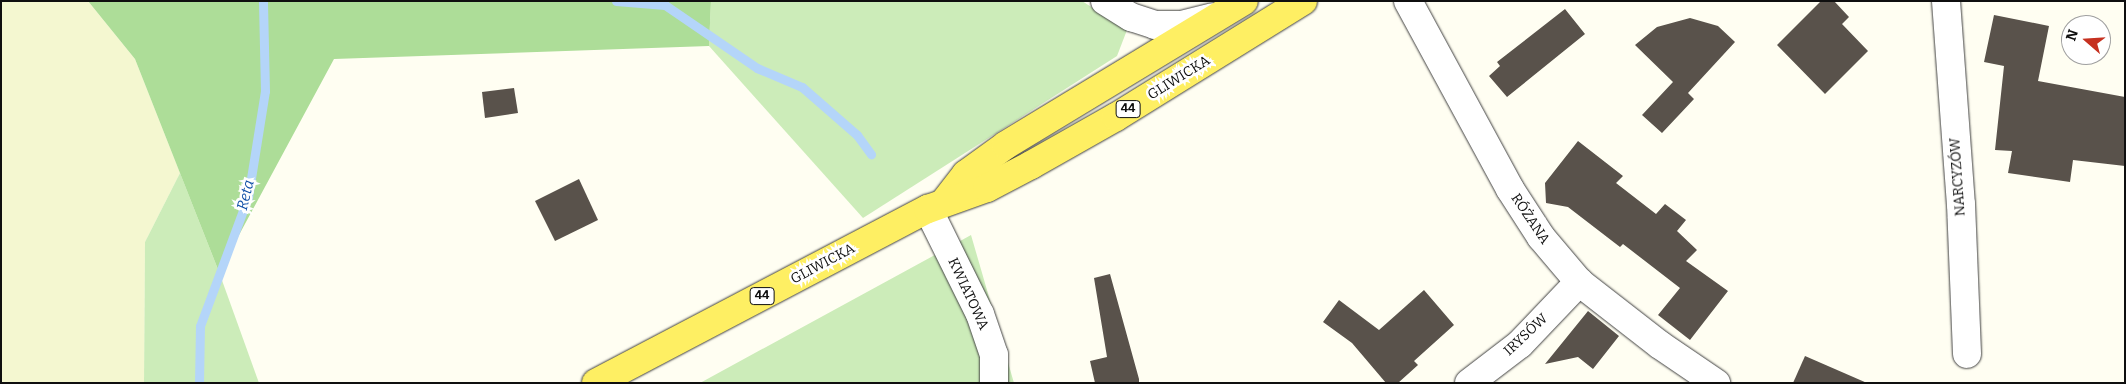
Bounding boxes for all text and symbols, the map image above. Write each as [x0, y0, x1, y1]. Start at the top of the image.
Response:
north arrow [2061, 15, 2111, 65]
text: N [2062, 27, 2082, 43]
street label: GLIWICKA [1145, 52, 1213, 104]
road number: 44 [1116, 100, 1140, 118]
street label: NARCYZÓW [1947, 137, 1969, 217]
water label: Reta [234, 178, 258, 212]
street label: RÓŻANA [1507, 191, 1553, 247]
street label: GLIWICKA [788, 240, 858, 288]
street label: KWIATOWA [944, 255, 992, 333]
road number: 44 [750, 286, 774, 306]
street label: IRYSÓW [1500, 310, 1552, 360]

